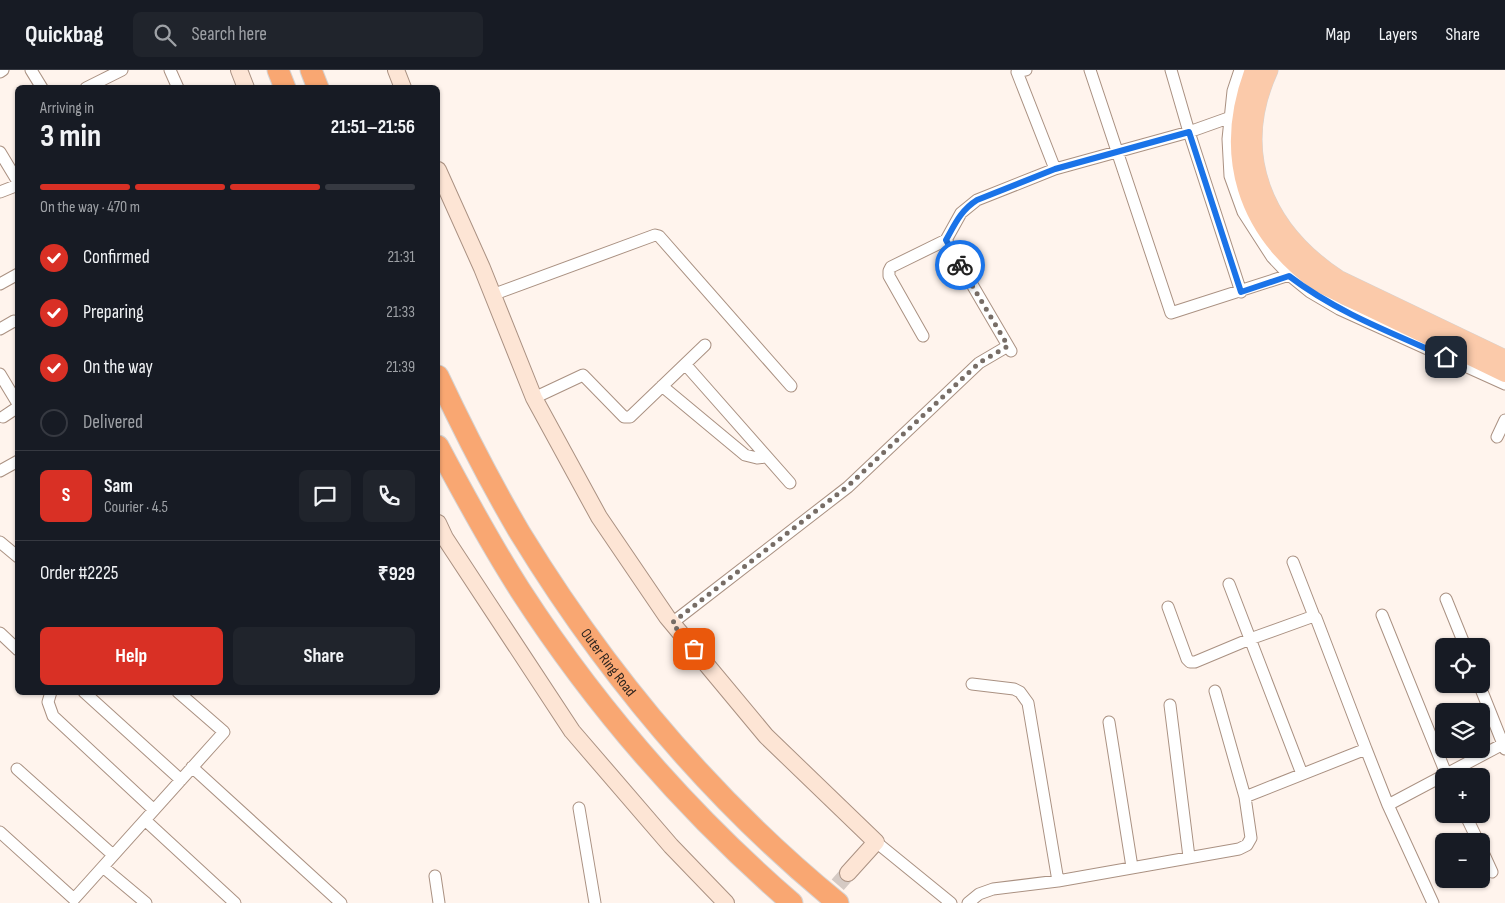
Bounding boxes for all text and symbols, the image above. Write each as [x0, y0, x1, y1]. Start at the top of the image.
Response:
search box [133, 12, 483, 57]
text: Quickbag [25, 20, 103, 49]
icon: search [151, 21, 179, 49]
text: Search here [191, 23, 267, 46]
text: Map [1326, 24, 1351, 45]
text: Layers [1379, 24, 1418, 45]
text: Share [1446, 24, 1480, 45]
text: Arriving in [40, 99, 94, 118]
text: 21:51–21:56 [331, 116, 415, 139]
text: 3 min [40, 117, 101, 156]
text: On the way · 470 m [40, 198, 140, 217]
courier [935, 240, 985, 290]
icon: check [40, 244, 68, 272]
text: Confirmed [83, 246, 150, 269]
text: 21:31 [387, 248, 415, 267]
icon: bike [946, 251, 974, 279]
icon: check [40, 299, 68, 327]
text: Preparing [83, 301, 144, 324]
text: 21:33 [386, 303, 415, 322]
pin [1425, 336, 1467, 378]
icon: home [1432, 343, 1460, 371]
icon: check [40, 354, 68, 382]
text: On the way [83, 356, 153, 379]
text: 21:39 [386, 358, 415, 377]
text: Delivered [83, 411, 143, 434]
button: chat [299, 470, 351, 522]
button: phone [363, 470, 415, 522]
text: Sam [104, 475, 133, 498]
text: S [62, 484, 70, 507]
text: Courier · 4.5 [104, 498, 168, 517]
text: Order #2225 [40, 562, 118, 585]
text: ₹929 [378, 563, 415, 586]
street label: Outer Ring Road [577, 625, 640, 700]
button: Help [40, 627, 223, 685]
button: Share [233, 627, 415, 685]
pin [673, 628, 715, 670]
icon: bag [680, 635, 708, 663]
map controls [1435, 638, 1490, 888]
button: locate [1435, 638, 1490, 693]
button: layers [1435, 703, 1490, 758]
button: + [1435, 768, 1490, 823]
button: − [1435, 833, 1490, 888]

